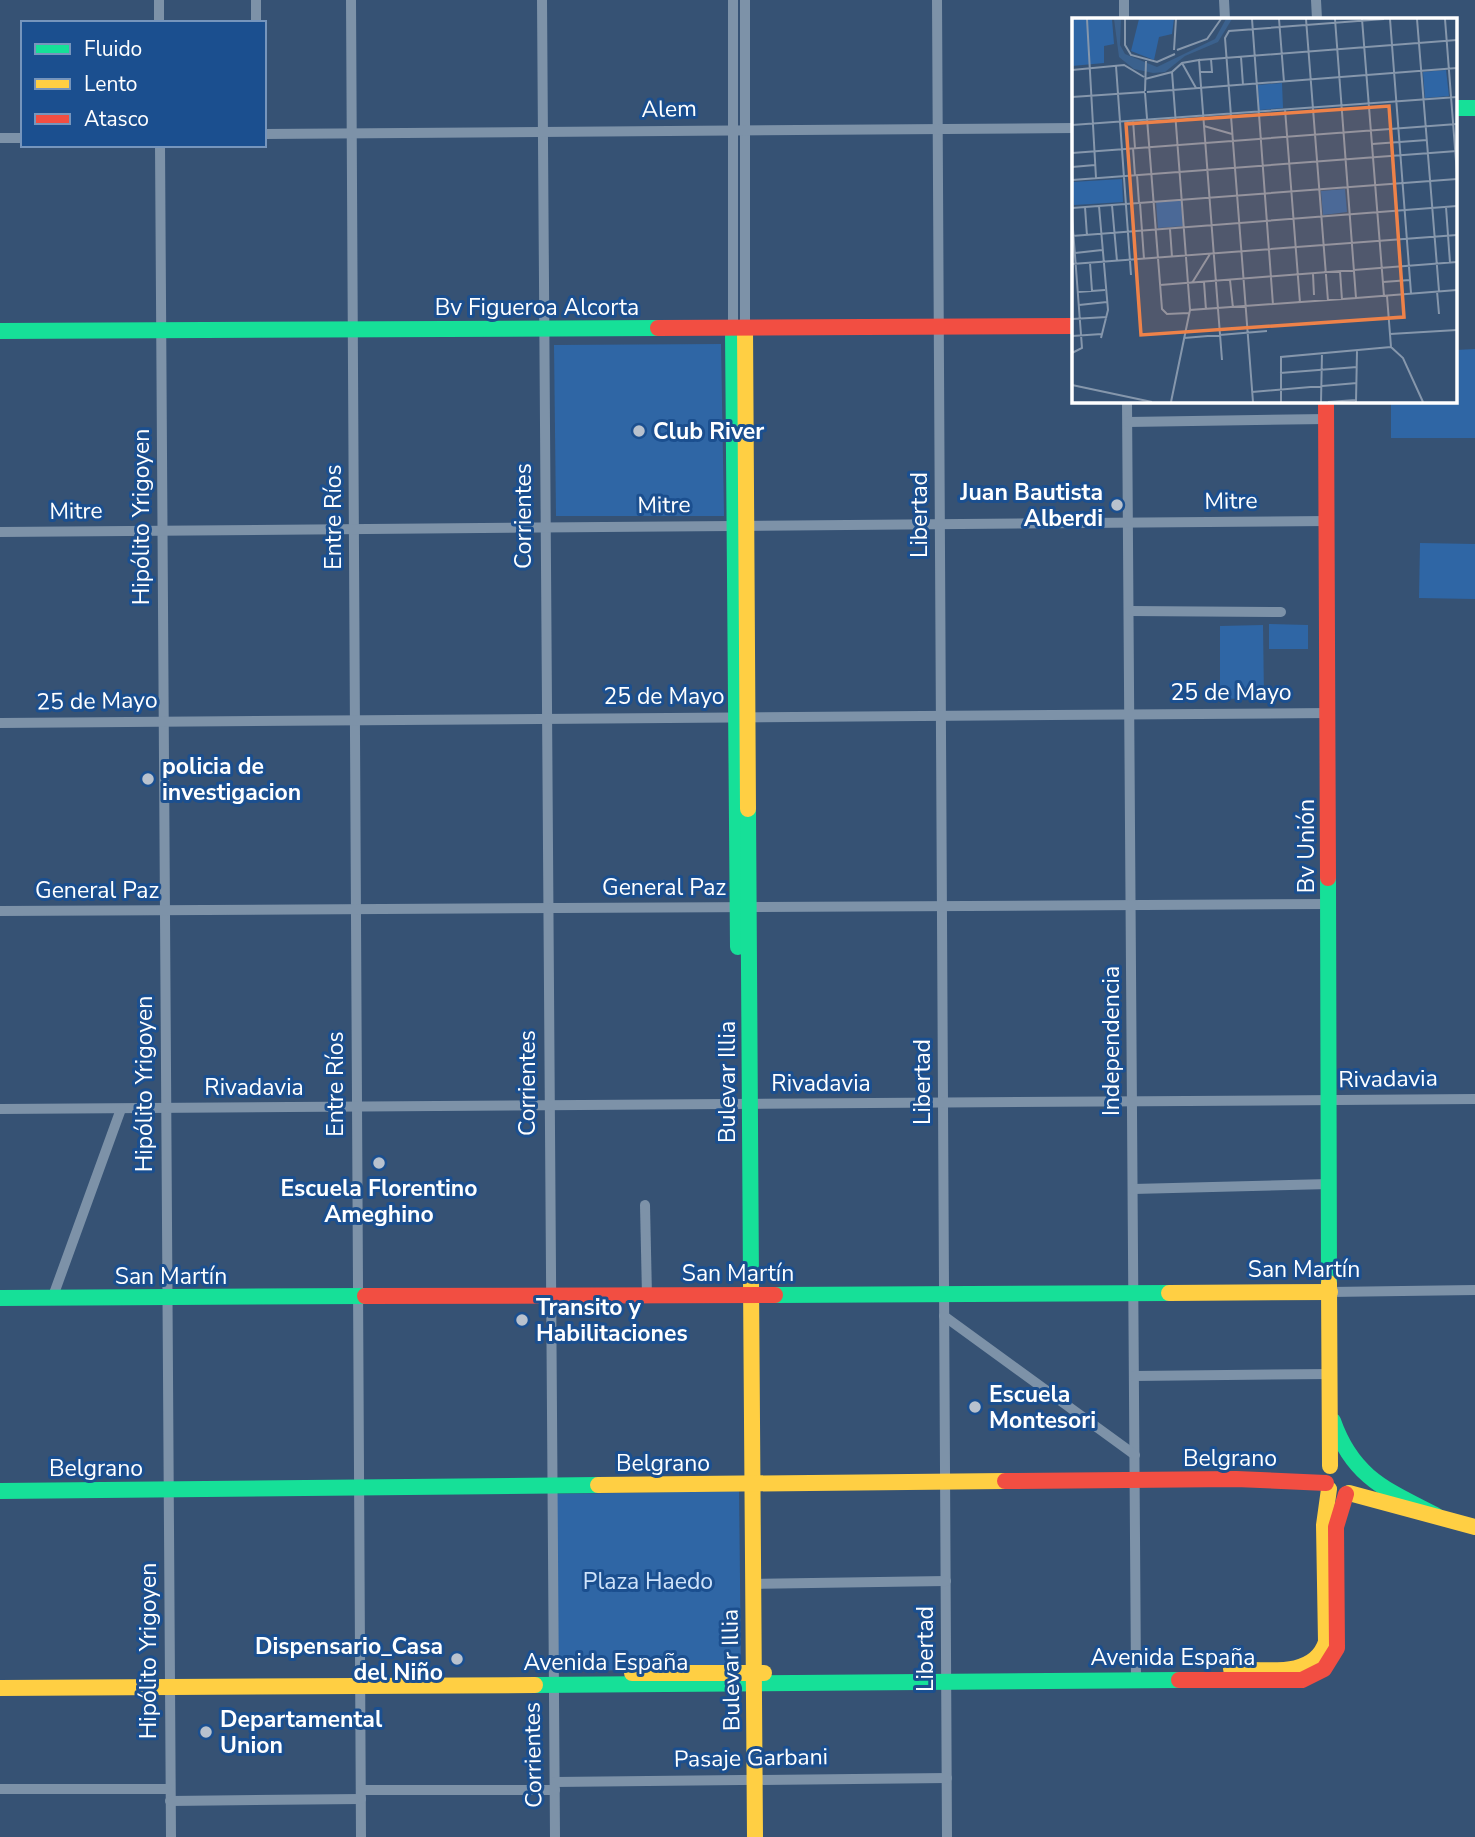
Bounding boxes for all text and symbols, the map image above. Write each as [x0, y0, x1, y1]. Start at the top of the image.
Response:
inset map [1072, 18, 1458, 402]
legend [21, 21, 266, 147]
text: Fluido [84, 35, 142, 63]
text: Lento [84, 70, 137, 98]
street label: Alem [641, 93, 697, 125]
text: Atasco [84, 105, 149, 133]
street label: Bv Figueroa Alcorta [435, 292, 639, 323]
place label: Club River [653, 416, 764, 447]
marker: Club River [631, 423, 647, 439]
street label: Hipólito Yrigoyen [126, 429, 157, 605]
street label: Corrientes [508, 463, 539, 569]
street label: Entre Ríos [318, 464, 349, 570]
street label: Libertad [904, 472, 935, 558]
place label: Juan Bautista Alberdi [959, 477, 1103, 534]
street label: Mitre [1204, 485, 1258, 517]
street label: Mitre [637, 489, 691, 521]
street label: Mitre [49, 495, 103, 527]
marker: Juan Bautista Alberdi [1109, 497, 1125, 513]
street label: 25 de Mayo [1170, 677, 1292, 708]
street label: 25 de Mayo [603, 681, 725, 712]
street label: 25 de Mayo [36, 684, 158, 718]
place label: policia de investigacion [162, 751, 301, 808]
marker: policia de investigacion [140, 771, 156, 787]
street label: Bv Unión [1291, 799, 1322, 893]
street label: General Paz [602, 872, 726, 903]
street label: General Paz [35, 875, 159, 906]
street label: Independencia [1096, 966, 1127, 1116]
street label: Hipólito Yrigoyen [129, 996, 160, 1172]
street label: Bulevar Illia [712, 1021, 743, 1143]
street label: Corrientes [512, 1030, 543, 1136]
street label: Entre Ríos [320, 1031, 351, 1137]
street label: Libertad [907, 1039, 938, 1125]
street label: Rivadavia [1338, 1063, 1438, 1095]
street label: Rivadavia [771, 1068, 871, 1099]
street label: Rivadavia [204, 1072, 304, 1103]
marker: Escuela Florentino Ameghino [371, 1155, 387, 1171]
place label: Escuela Florentino Ameghino [280, 1173, 478, 1230]
street label: San Martín [1248, 1254, 1360, 1285]
street label: San Martín [682, 1258, 794, 1289]
street label: San Martín [115, 1261, 227, 1292]
place label: Transito y Habilitaciones [536, 1292, 688, 1349]
marker: Transito y Habilitaciones [514, 1312, 530, 1328]
place label: Escuela Montesori [989, 1379, 1096, 1436]
marker: Escuela Montesori [967, 1399, 983, 1415]
street label: Belgrano [1183, 1443, 1277, 1474]
street label: Belgrano [616, 1448, 710, 1479]
street label: Belgrano [49, 1453, 143, 1484]
street label: Hipólito Yrigoyen [133, 1563, 164, 1739]
park label: Plaza Haedo [583, 1566, 713, 1597]
street label: Libertad [910, 1606, 941, 1692]
street label: Bulevar Illia [714, 1609, 748, 1731]
place label: Dispensario_Casa del Niño [255, 1631, 443, 1688]
street label: Avenida España [1090, 1642, 1256, 1673]
street label: Avenida España [523, 1647, 689, 1678]
marker: Dispensario_Casa del Niño [449, 1651, 465, 1667]
street label: Corrientes [517, 1702, 549, 1808]
place label: Departamental Union [220, 1704, 383, 1761]
marker: Departamental Union [198, 1724, 214, 1740]
street label: Pasaje Garbani [674, 1741, 828, 1775]

